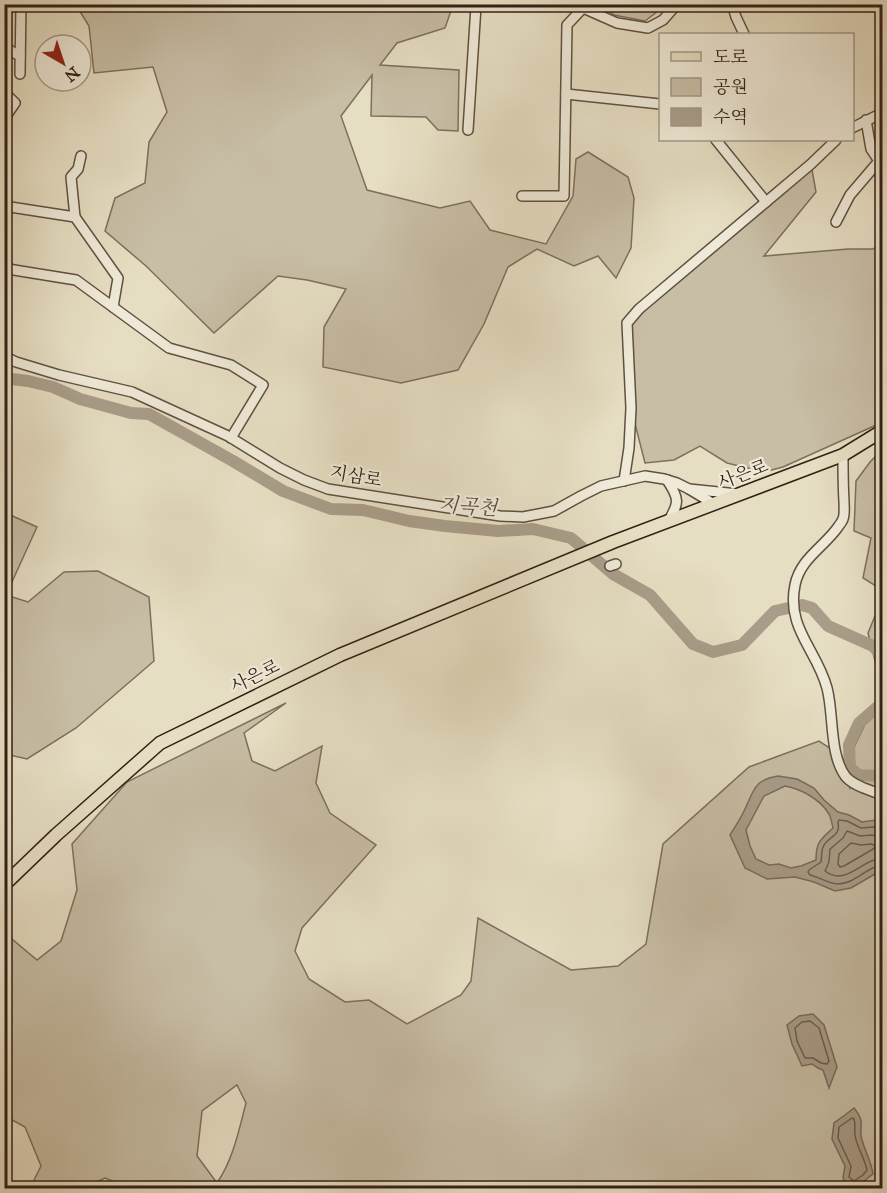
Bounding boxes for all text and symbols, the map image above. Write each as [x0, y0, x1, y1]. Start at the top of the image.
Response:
north arrow [33, 33, 93, 93]
legend [659, 33, 854, 141]
text: 도로 [713, 46, 748, 68]
text: N [61, 63, 83, 86]
text: 공원 [713, 76, 748, 98]
text: 수역 [713, 106, 748, 128]
street label: 사은로 [715, 454, 771, 494]
street label: 지삼로 [328, 461, 384, 491]
water label: 지곡천 [438, 492, 499, 520]
street label: 사은로 [227, 655, 283, 697]

